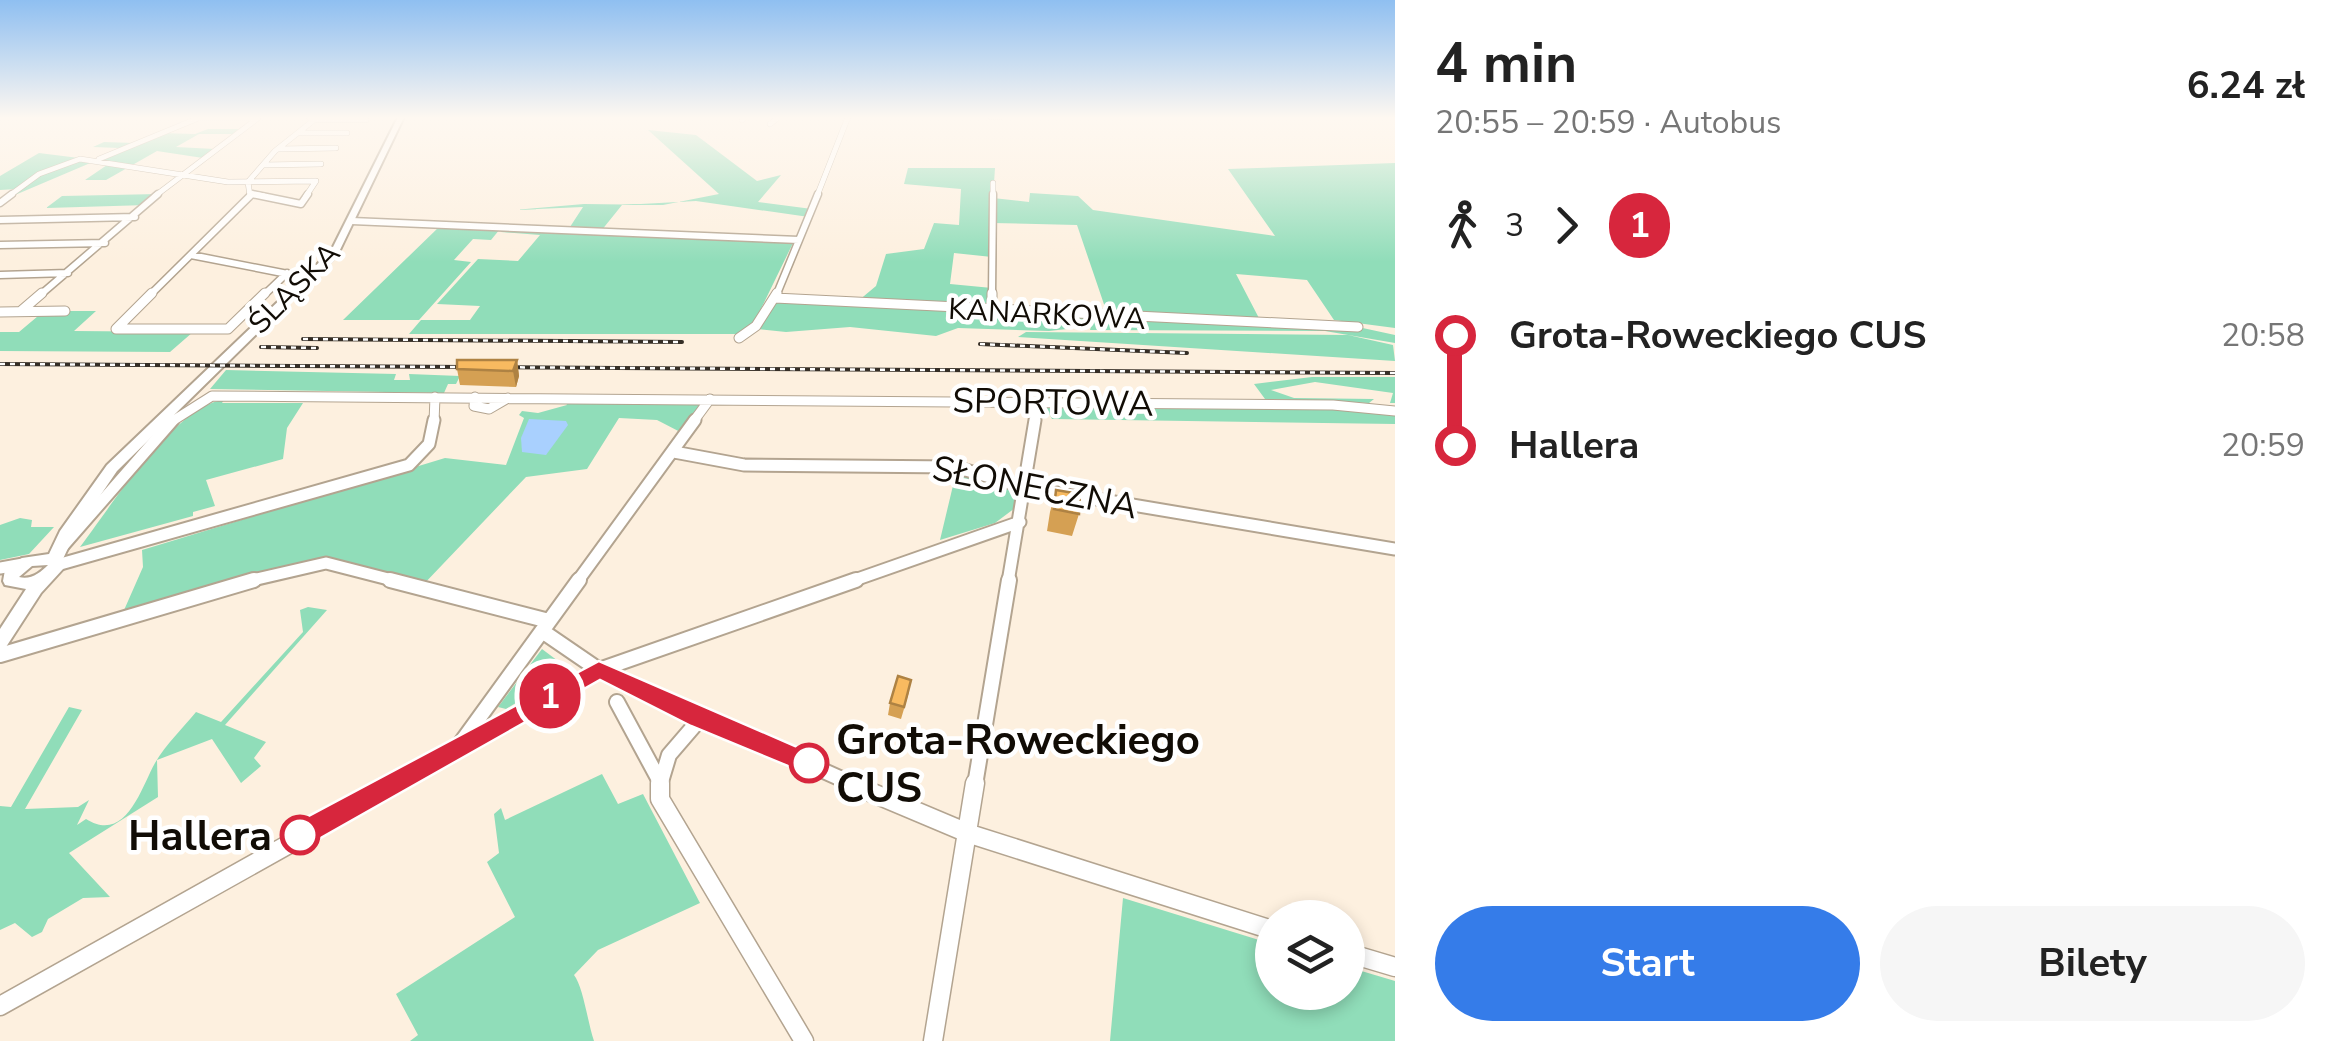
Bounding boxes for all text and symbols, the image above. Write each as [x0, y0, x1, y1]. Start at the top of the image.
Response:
text: 4 min [1435, 26, 1577, 101]
text: 6.24 zł [2187, 60, 2305, 111]
text: 20:55 – 20:59 · Autobus [1435, 101, 1782, 144]
icon: walk [1435, 198, 1490, 253]
icon: forward [1539, 198, 1594, 253]
text: 1 [1629, 202, 1650, 249]
text: 3 [1505, 204, 1524, 247]
street label: ŚLĄSKA [240, 233, 349, 343]
street label: KANARKOWA [947, 289, 1147, 340]
text: Grota-Roweckiego CUS [1509, 310, 1926, 361]
text: 20:58 [2221, 314, 2305, 357]
street label: SPORTOWA [952, 377, 1154, 428]
text: Hallera [1509, 420, 1639, 471]
text: 20:59 [2221, 424, 2305, 467]
street label: SŁONECZNA [928, 445, 1141, 530]
line badge: 1 [518, 664, 582, 728]
text: 1 [539, 673, 561, 720]
place label: Grota-Roweckiego CUS [836, 712, 1200, 817]
marker: Grota-Roweckiego CUS [790, 744, 828, 782]
place label: Hallera [128, 808, 272, 865]
marker: Hallera [281, 816, 319, 854]
map controls [1255, 900, 1365, 1010]
button: layers [1255, 900, 1365, 1010]
button: Start [1435, 906, 1860, 1021]
button: Bilety [1880, 906, 2305, 1021]

